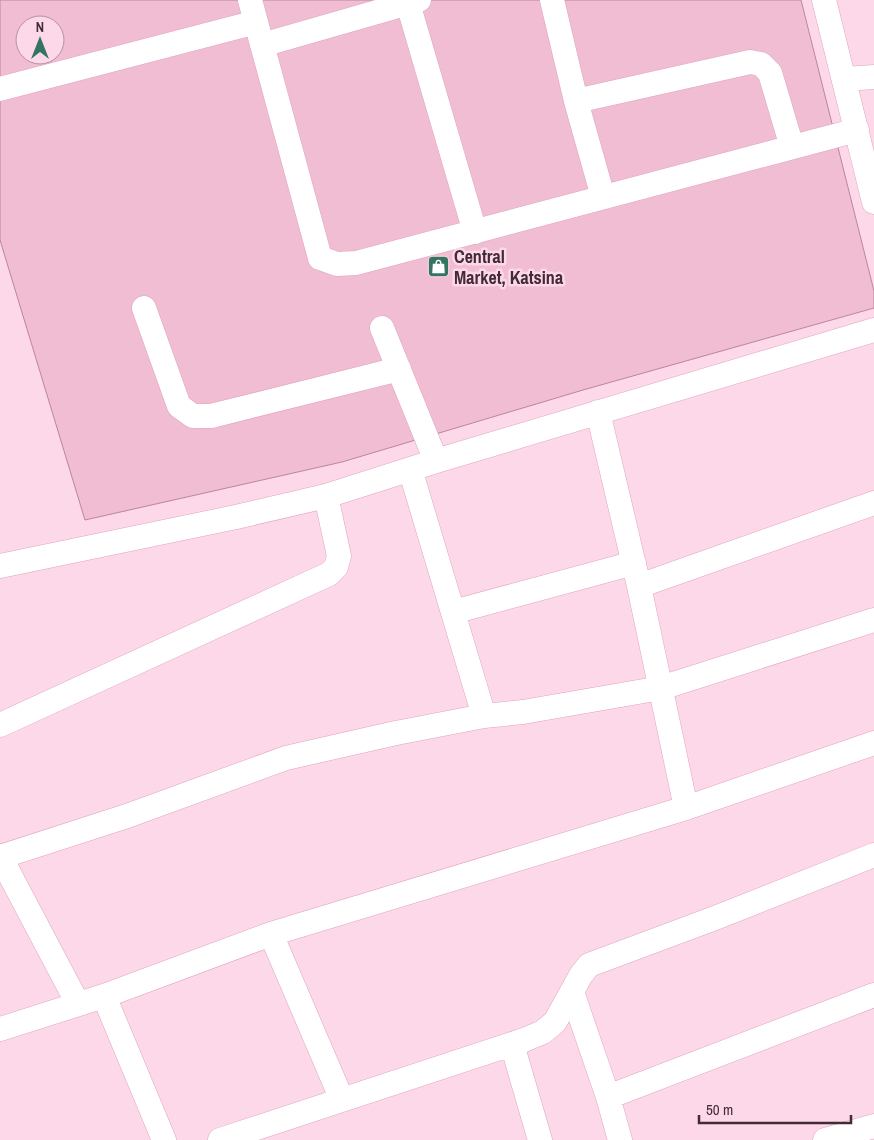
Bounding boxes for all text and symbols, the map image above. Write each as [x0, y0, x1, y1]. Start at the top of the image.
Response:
north arrow [15, 15, 65, 65]
text: N [36, 18, 44, 36]
place label: Central Market, Katsina [454, 244, 564, 290]
shop icon: Central Market, Katsina [426, 254, 450, 278]
scale bar [699, 1092, 852, 1124]
text: 50 m [706, 1099, 733, 1120]

